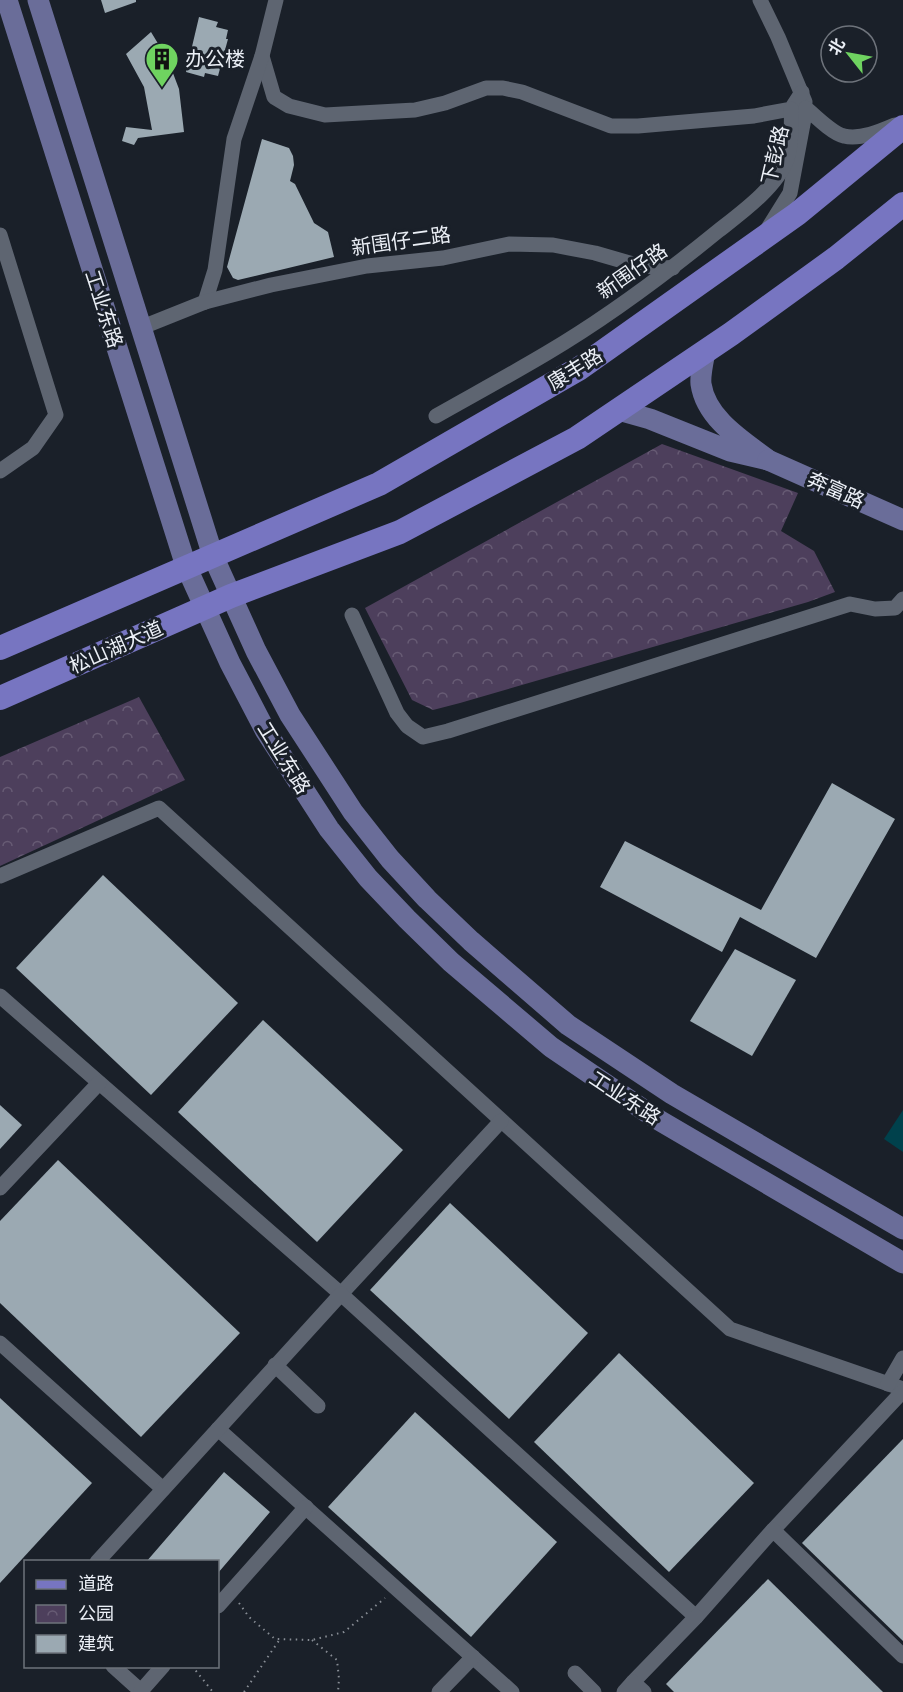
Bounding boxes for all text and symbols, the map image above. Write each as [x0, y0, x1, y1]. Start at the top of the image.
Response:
north arrow [819, 24, 879, 84]
text: 北 [823, 34, 848, 58]
building icon: 办公楼 [144, 41, 180, 88]
place label: 办公楼 [185, 46, 245, 70]
street label: 下彭路 [756, 123, 792, 187]
street label: 新围仔二路 [350, 221, 452, 259]
street label: 新围仔路 [592, 237, 671, 303]
street label: 工业东路 [81, 267, 129, 350]
street label: 康丰路 [543, 342, 606, 394]
street label: 奔富路 [804, 466, 869, 512]
street label: 松山湖大道 [65, 615, 166, 677]
street label: 工业东路 [253, 717, 316, 798]
street label: 工业东路 [585, 1065, 666, 1129]
legend [24, 1560, 219, 1668]
text: 道路 [78, 1572, 114, 1594]
text: 公园 [78, 1602, 114, 1624]
text: 建筑 [78, 1632, 114, 1654]

